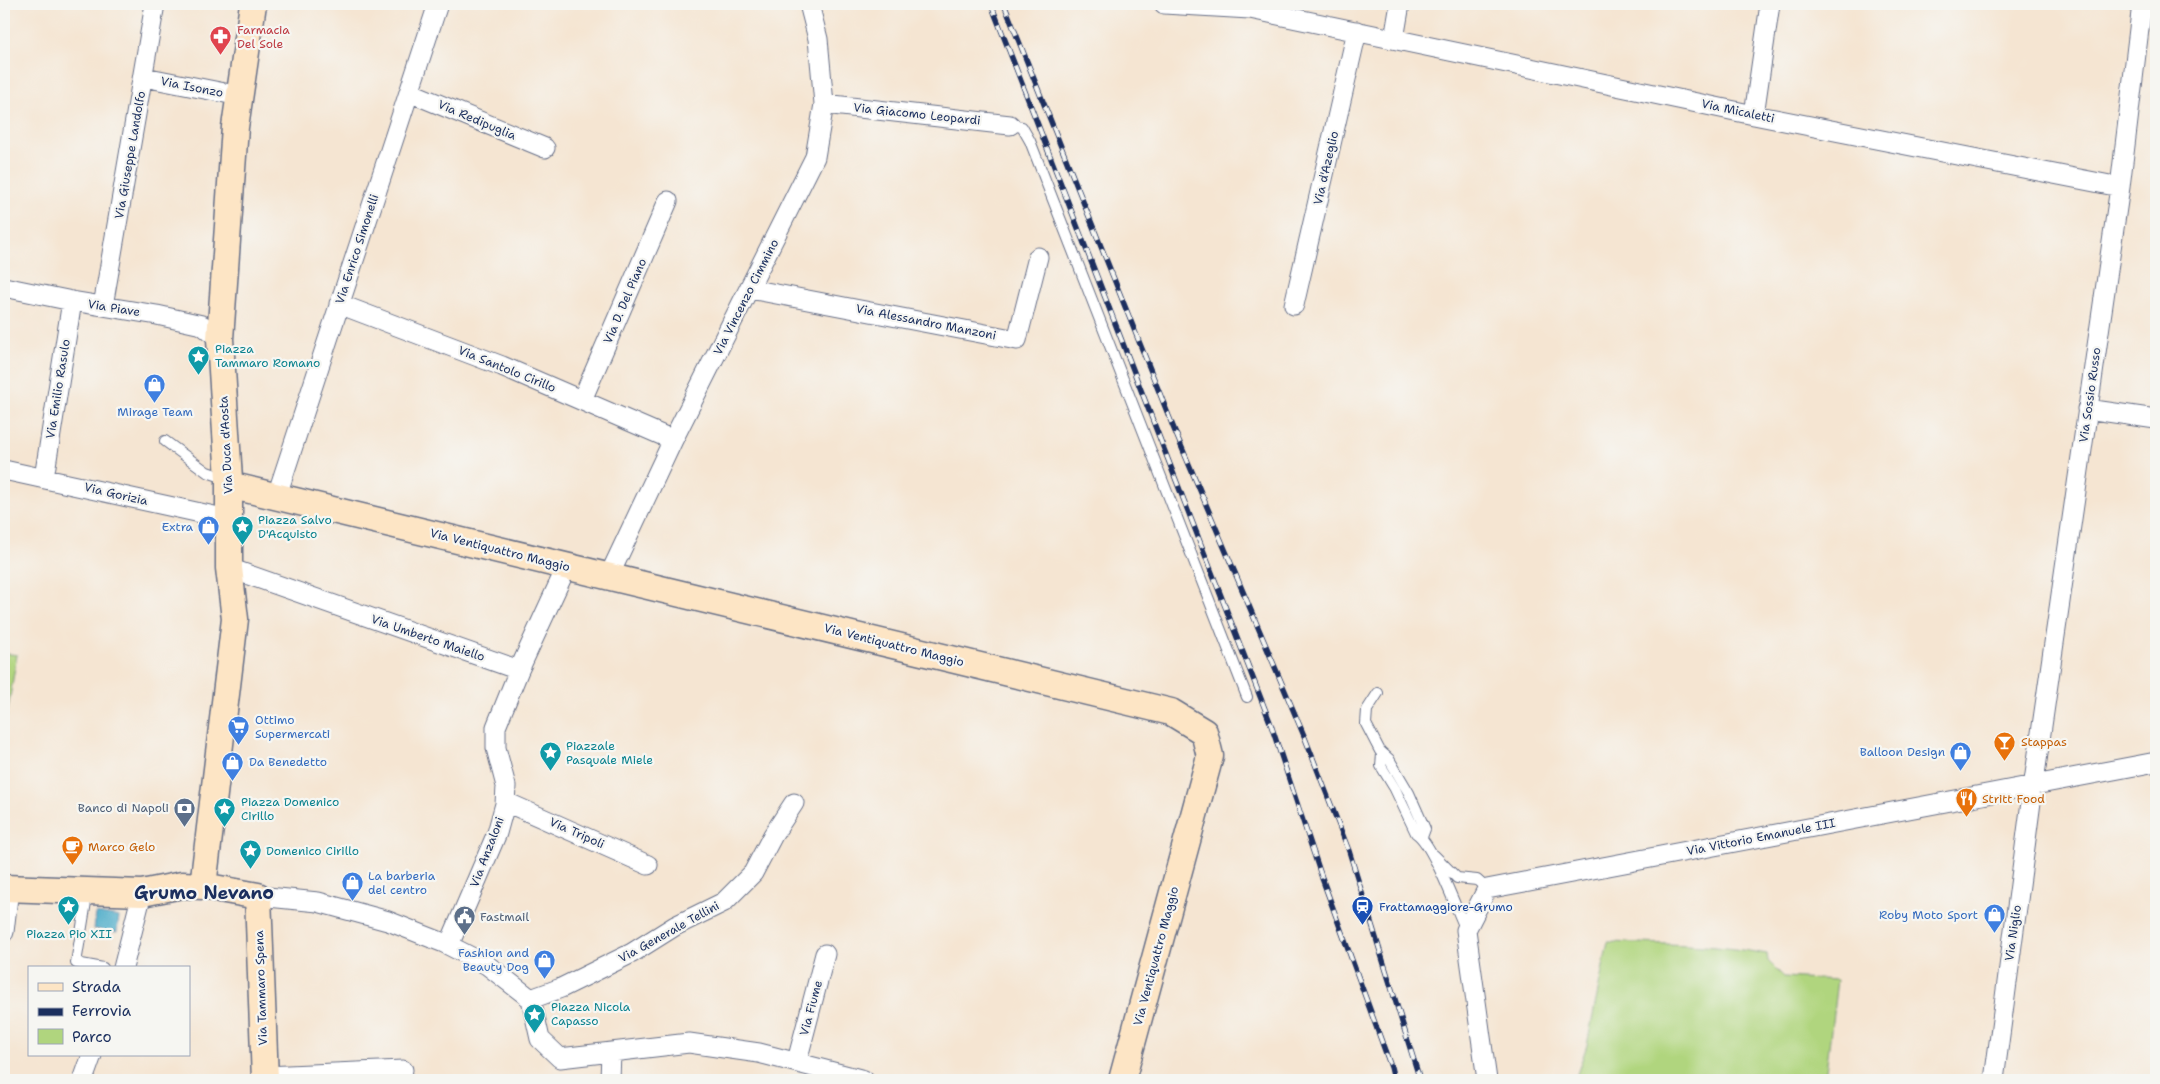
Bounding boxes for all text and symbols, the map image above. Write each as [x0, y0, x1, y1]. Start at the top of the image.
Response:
place label: Farmacia Del Sole [237, 22, 290, 52]
pharmacy icon: Farmacia Del Sole [209, 25, 233, 56]
street label: Via Isonzo [159, 73, 225, 101]
street label: Via Giuseppe Landolfo [111, 90, 149, 220]
street label: Via Micaletti [1700, 95, 1776, 127]
street label: Via Redipuglia [435, 96, 519, 144]
street label: Via Giacomo Leopardi [853, 99, 981, 129]
street label: Via d'Azeglio [1310, 130, 1342, 206]
street label: Via Enrico Simonelli [332, 192, 382, 306]
street label: Via Vincenzo Cimmino [710, 236, 782, 358]
street label: Via D. Del Piano [600, 256, 650, 346]
street label: Via Piave [87, 296, 142, 320]
street label: Via Alessandro Manzoni [854, 301, 998, 343]
street label: Via Emilio Rasulo [42, 338, 74, 440]
place label: Piazza Tammaro Romano [215, 341, 320, 371]
street label: Via Santolo Cirillo [456, 342, 558, 396]
place icon: Piazza Tammaro Romano [187, 344, 211, 375]
street label: Via Sossio Russo [2075, 346, 2105, 444]
shop icon: Mirage Team [143, 373, 167, 404]
street label: Via Duca d'Aosta [215, 395, 237, 494]
place label: Mirage Team [117, 404, 193, 420]
street label: Via Gorizia [83, 479, 150, 509]
place label: Piazza Salvo D'Acquisto [258, 512, 332, 542]
shop icon: Extra [197, 515, 221, 546]
place icon: Piazza Salvo D'Acquisto [230, 515, 254, 546]
place label: Extra [162, 519, 194, 535]
street label: Via Ventiquattro Maggio [428, 525, 572, 575]
street label: Via Umberto Maiello [369, 611, 487, 665]
street label: Via Ventiquattro Maggio [822, 620, 966, 670]
place label: Ottimo Supermercati [255, 712, 330, 742]
supermarket icon: Ottimo Supermercati [227, 715, 251, 746]
bar icon: Stappas [1993, 730, 2017, 761]
place label: Stappas [2021, 734, 2067, 750]
place label: Piazzale Pasquale Miele [566, 738, 653, 768]
shop icon: Balloon Design [1949, 740, 1973, 771]
place icon: Piazzale Pasquale Miele [538, 741, 562, 772]
place label: Balloon Design [1860, 744, 1945, 760]
shop icon: Da Benedetto [221, 750, 245, 781]
place label: Da Benedetto [249, 754, 327, 770]
restaurant icon: Stritt Food [1954, 787, 1978, 818]
place label: Stritt Food [1982, 791, 2045, 807]
place label: Piazza Domenico Cirillo [241, 794, 339, 824]
bank icon: Banco di Napoli [173, 796, 197, 827]
place icon: Piazza Domenico Cirillo [213, 797, 237, 828]
place label: Banco di Napoli [78, 800, 169, 816]
street label: Via Anzaloni [466, 814, 508, 890]
street label: Via Tripoli [547, 814, 607, 852]
street label: Via Vittorio Emanuele III [1685, 815, 1837, 859]
cafe icon: Marco Gelo [60, 835, 84, 866]
place label: Marco Gelo [88, 839, 155, 855]
place icon: Domenico Cirillo [238, 839, 262, 870]
place label: Domenico Cirillo [266, 843, 359, 859]
place label: La barberia del centro [368, 868, 436, 898]
shop icon: La barberia del centro [340, 871, 364, 902]
district label: Grumo Nevano [134, 881, 274, 905]
street label: Via Ventiquattro Maggio [1130, 885, 1182, 1027]
place icon: Piazza Pio XII [57, 895, 81, 926]
station icon: Frattamaggiore-Grumo [1351, 895, 1375, 926]
street label: Via Generale Tellini [616, 898, 722, 966]
place label: Frattamaggiore-Grumo [1379, 899, 1513, 915]
shop icon: Roby Moto Sport [1982, 903, 2006, 934]
street label: Via Niglio [2001, 904, 2025, 962]
public building icon: Fastmail [452, 905, 476, 936]
place label: Roby Moto Sport [1879, 907, 1978, 923]
place label: Fastmail [480, 909, 529, 925]
place label: Piazza Pio XII [26, 926, 112, 942]
street label: Via Tammaro Spena [251, 930, 271, 1046]
place label: Fashion and Beauty Dog [458, 945, 529, 975]
shop icon: Fashion and Beauty Dog [533, 948, 557, 979]
legend [28, 966, 190, 1056]
text: Strada [72, 977, 121, 997]
street label: Via Fiume [796, 978, 826, 1037]
place label: Piazza Nicola Capasso [551, 999, 631, 1029]
text: Ferrovia [72, 1001, 132, 1021]
place icon: Piazza Nicola Capasso [523, 1002, 547, 1033]
text: Parco [72, 1027, 112, 1047]

